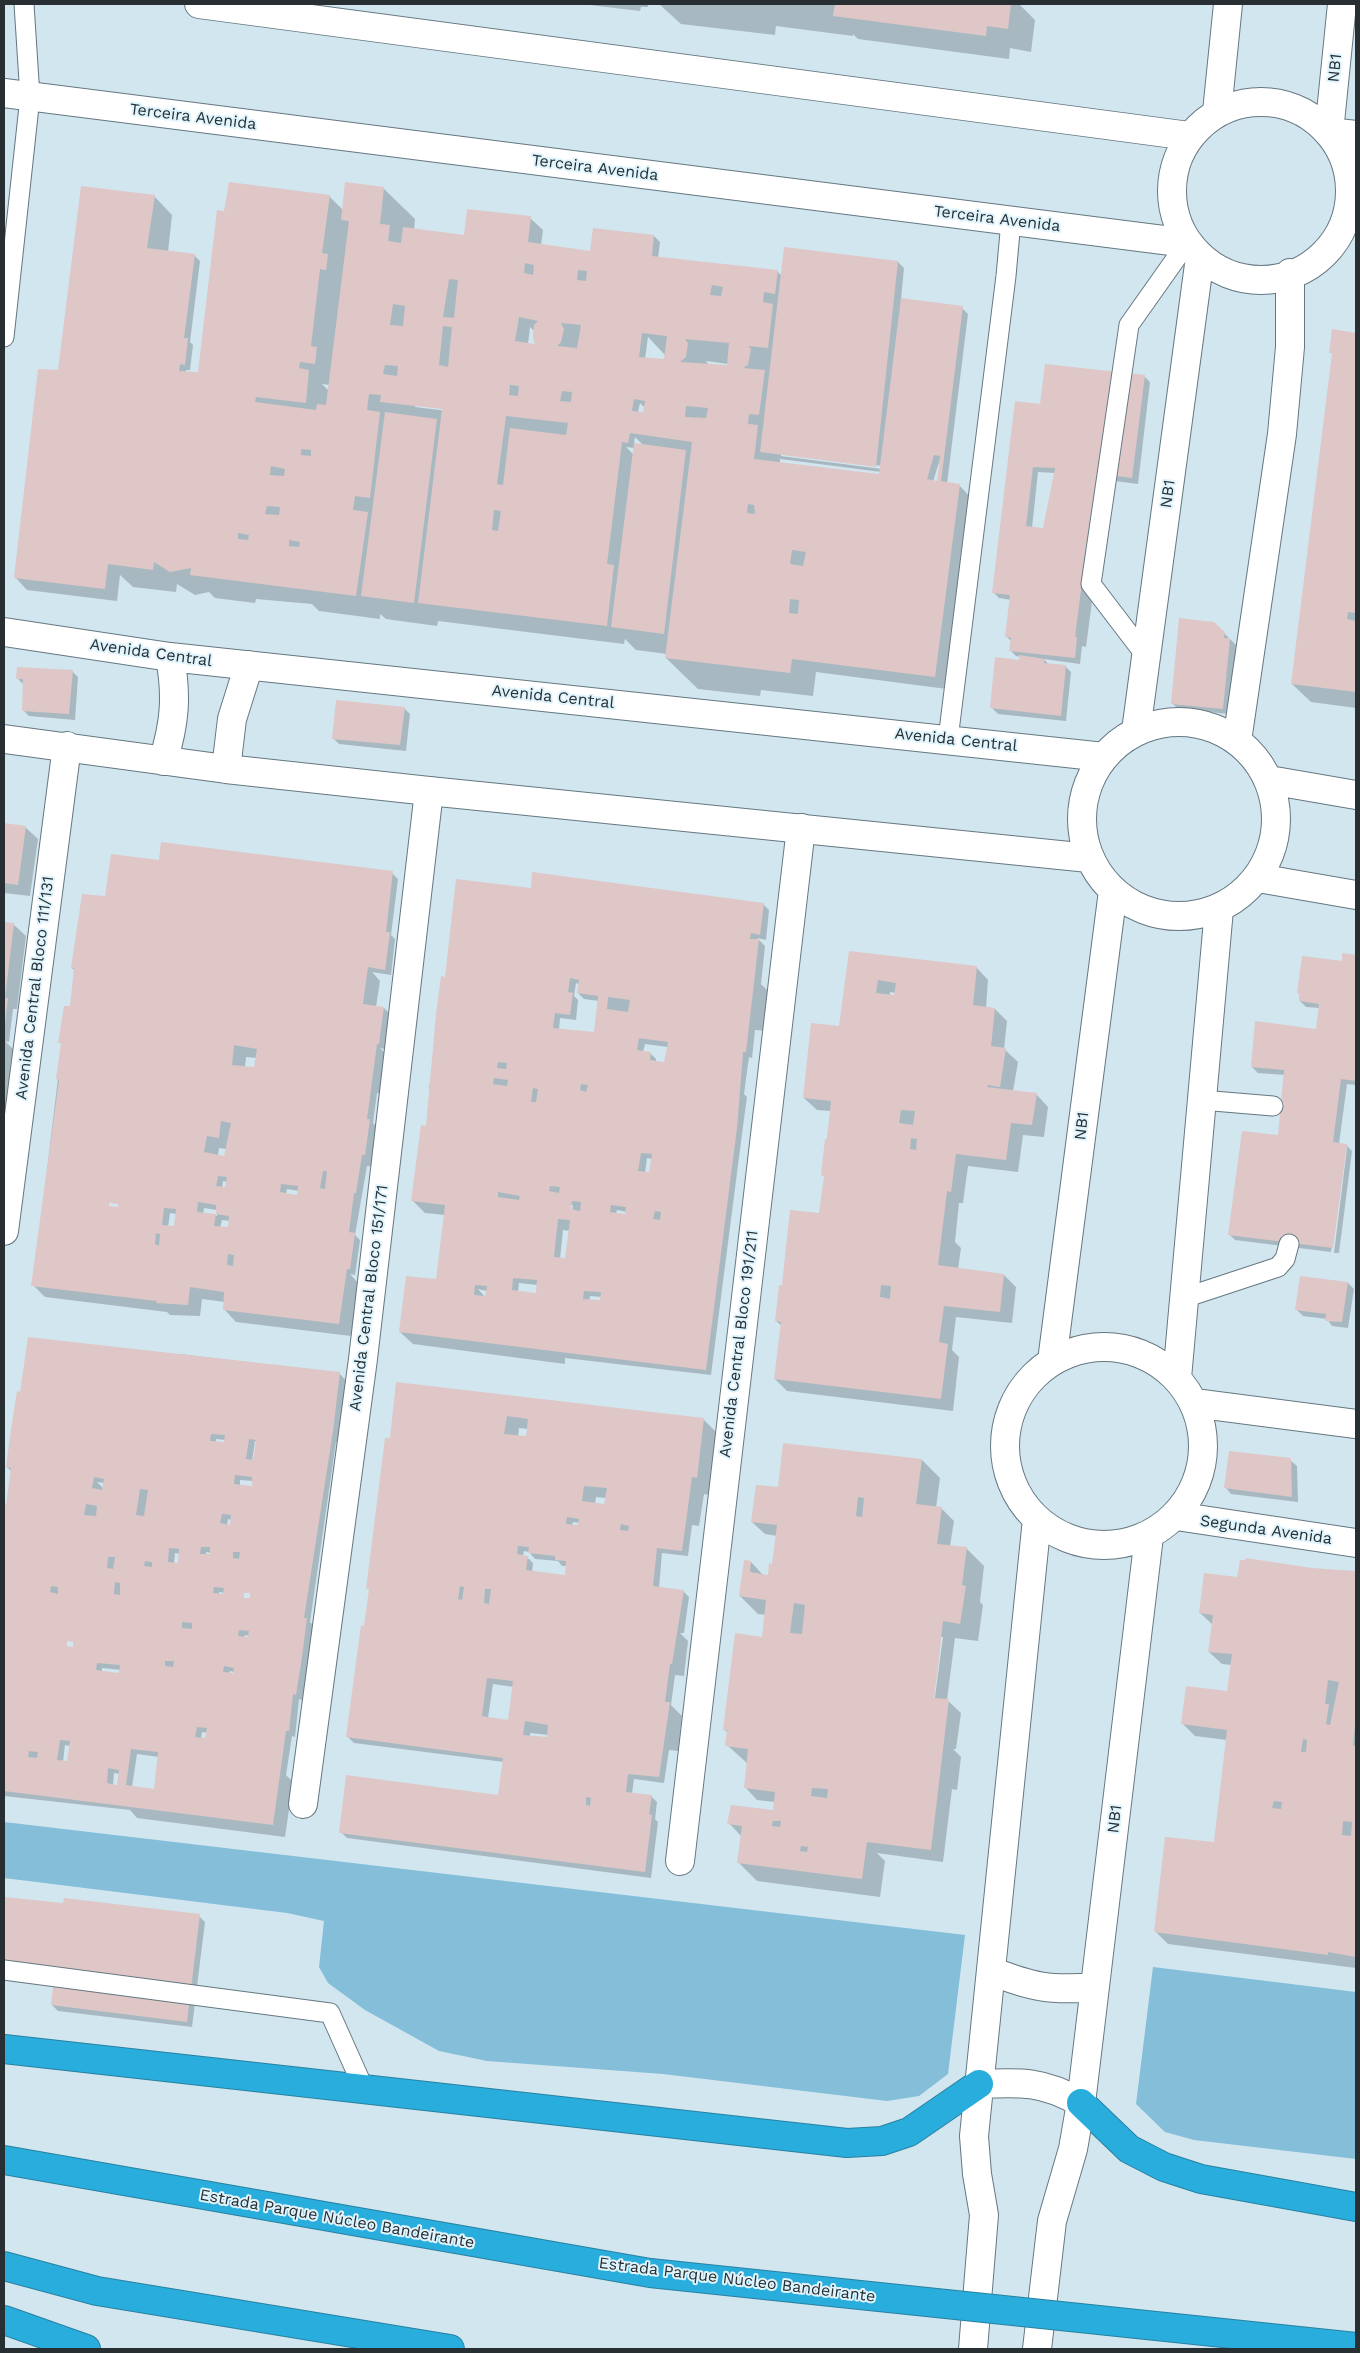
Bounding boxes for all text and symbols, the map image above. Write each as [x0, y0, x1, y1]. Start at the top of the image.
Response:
street label: NB1 [1324, 53, 1346, 83]
street label: Terceira Avenida [129, 100, 257, 134]
street label: Terceira Avenida [531, 151, 659, 185]
street label: Terceira Avenida [933, 202, 1061, 236]
street label: NB1 [1157, 479, 1179, 509]
street label: Avenida Central [89, 635, 213, 671]
street label: Avenida Central [491, 681, 615, 713]
street label: Avenida Central [894, 724, 1018, 756]
street label: Avenida Central Bloco 111/131 [12, 875, 58, 1101]
street label: NB1 [1071, 1111, 1093, 1141]
street label: Avenida Central Bloco 151/171 [346, 1184, 392, 1412]
street label: Avenida Central Bloco 191/211 [716, 1229, 762, 1459]
street label: Segunda Avenida [1199, 1511, 1333, 1549]
street label: NB1 [1104, 1804, 1126, 1834]
street label: Estrada Parque Núcleo Bandeirante [198, 2185, 476, 2253]
street label: Estrada Parque Núcleo Bandeirante [598, 2253, 876, 2307]

